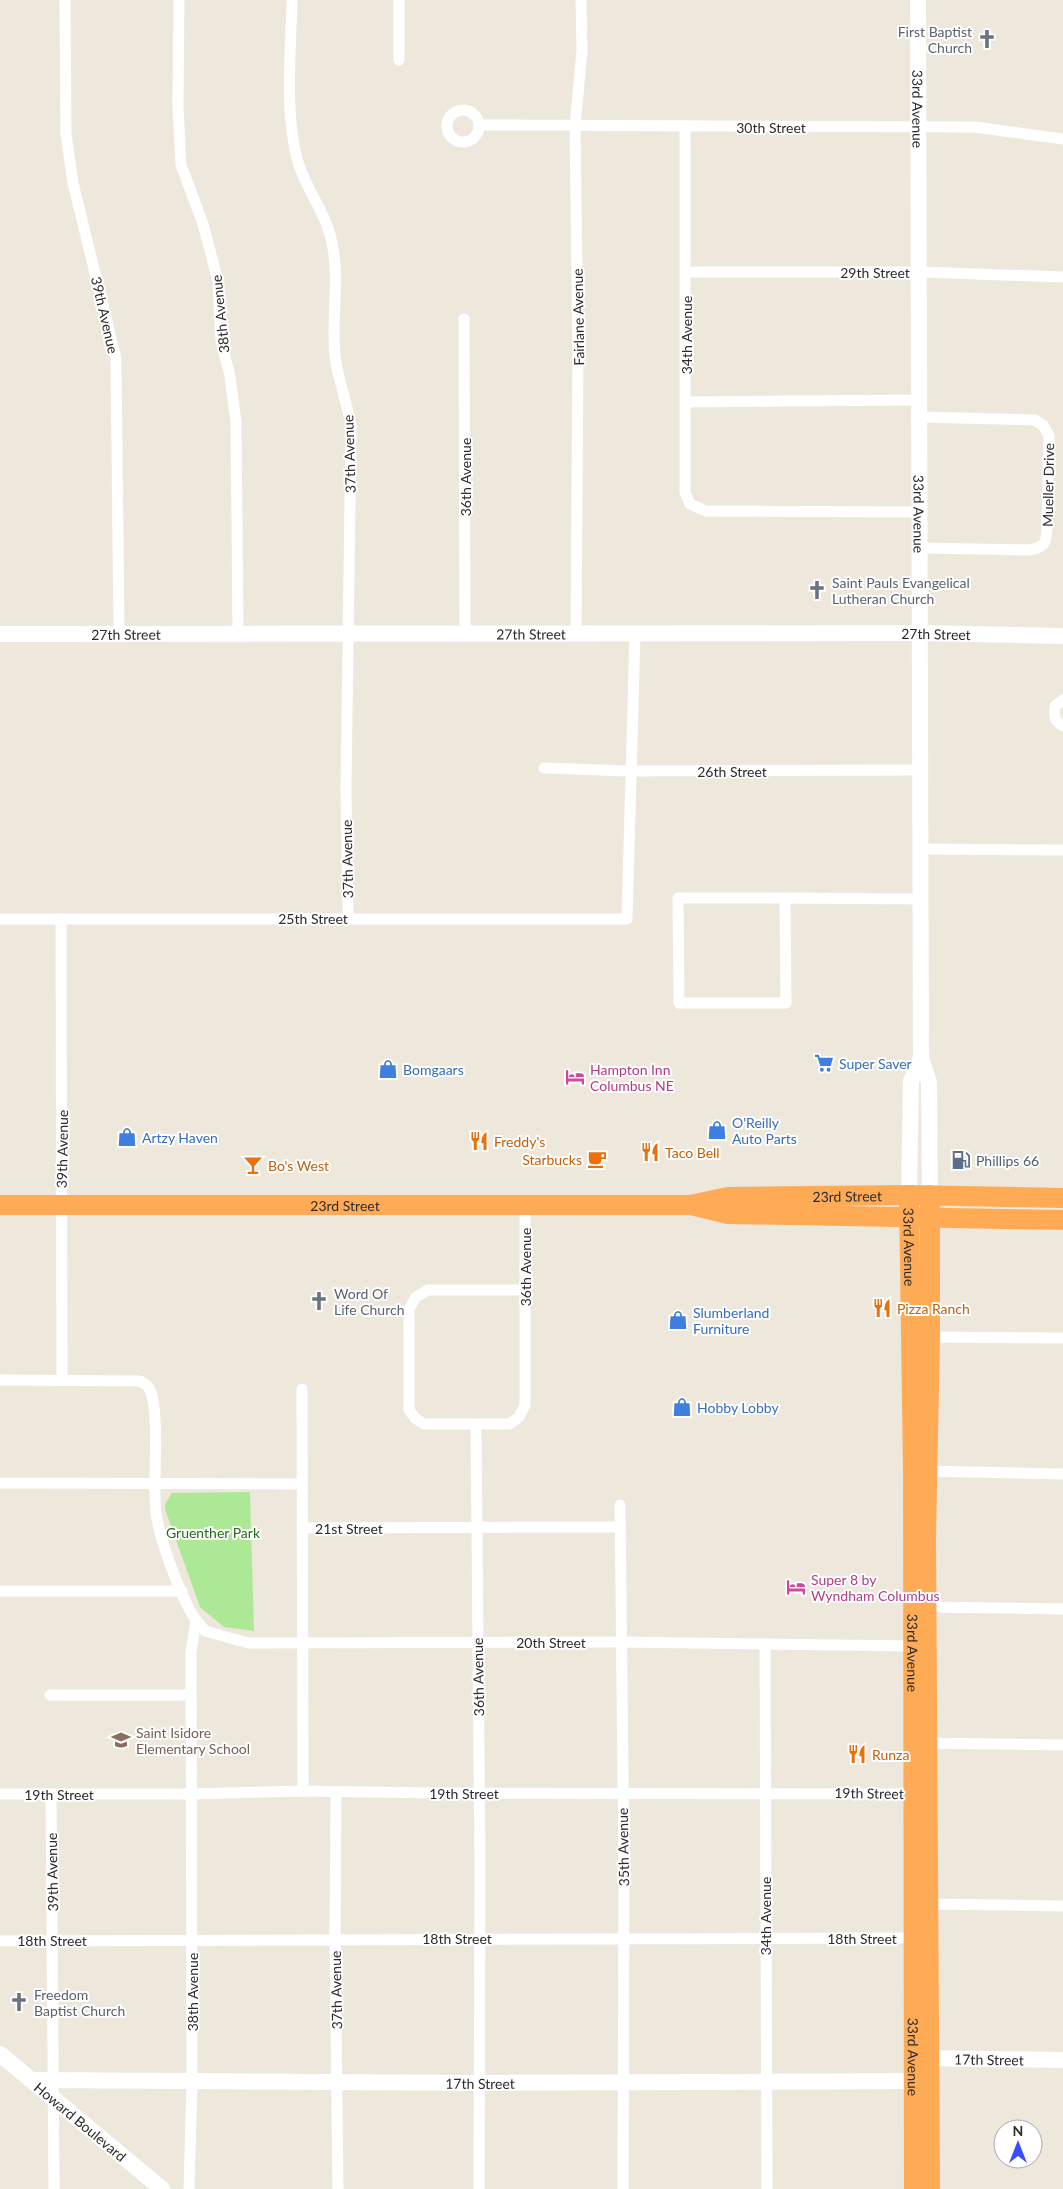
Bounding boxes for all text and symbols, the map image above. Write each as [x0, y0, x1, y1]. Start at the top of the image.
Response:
place label: First Baptist Church [898, 23, 972, 56]
church icon: First Baptist Church [976, 28, 998, 50]
street label: 33rd Avenue [910, 70, 927, 148]
street label: 30th Street [736, 119, 806, 136]
street label: 29th Street [840, 264, 910, 281]
street label: Fairlane Avenue [569, 268, 587, 366]
street label: 38th Avenue [207, 274, 233, 354]
street label: 39th Avenue [88, 275, 122, 355]
street label: 34th Avenue [678, 296, 695, 374]
street label: 37th Avenue [339, 414, 359, 494]
street label: 36th Avenue [457, 438, 474, 516]
street label: Mueller Drive [1039, 443, 1057, 527]
street label: 33rd Avenue [911, 475, 928, 553]
place label: Saint Pauls Evangelical Lutheran Church [832, 574, 970, 607]
church icon: Saint Pauls Evangelical Lutheran Church [806, 579, 828, 601]
street label: 27th Street [901, 624, 971, 643]
street label: 27th Street [91, 625, 161, 642]
street label: 27th Street [496, 625, 566, 642]
street label: 26th Street [697, 763, 767, 780]
street label: 37th Avenue [338, 820, 356, 898]
street label: 25th Street [278, 910, 348, 927]
supermarket icon: Super Saver [813, 1052, 835, 1074]
place label: Super Saver [839, 1055, 912, 1072]
shop icon: Bomgaars [377, 1058, 399, 1080]
place label: Bomgaars [403, 1061, 464, 1078]
place label: Hampton Inn Columbus NE [590, 1061, 674, 1094]
hotel icon: Hampton Inn Columbus NE [564, 1066, 586, 1088]
street label: 39th Avenue [53, 1110, 71, 1188]
place label: O'Reilly Auto Parts [732, 1114, 797, 1147]
shop icon: O'Reilly Auto Parts [706, 1119, 728, 1141]
shop icon: Artzy Haven [116, 1126, 138, 1148]
place label: Artzy Haven [142, 1129, 218, 1146]
restaurant icon: Freddy's [468, 1130, 490, 1152]
place label: Freddy's [494, 1133, 545, 1150]
restaurant icon: Taco Bell [639, 1141, 661, 1163]
place label: Taco Bell [665, 1144, 720, 1161]
cafe icon: Starbucks [586, 1148, 608, 1170]
fuel station icon: Phillips 66 [950, 1149, 972, 1171]
place label: Starbucks [522, 1151, 582, 1168]
place label: Phillips 66 [976, 1152, 1039, 1169]
bar icon: Bo's West [242, 1154, 264, 1176]
place label: Bo's West [268, 1157, 329, 1174]
street label: 23rd Street [812, 1187, 882, 1205]
street label: 23rd Street [310, 1197, 380, 1214]
street label: 33rd Avenue [901, 1208, 919, 1286]
street label: 36th Avenue [517, 1228, 534, 1306]
place label: Word Of Life Church [334, 1285, 404, 1318]
church icon: Word Of Life Church [308, 1290, 330, 1312]
restaurant icon: Pizza Ranch [871, 1297, 893, 1319]
place label: Pizza Ranch [897, 1300, 970, 1317]
place label: Slumberland Furniture [693, 1304, 769, 1337]
shop icon: Slumberland Furniture [667, 1309, 689, 1331]
shop icon: Hobby Lobby [671, 1396, 693, 1418]
place label: Hobby Lobby [697, 1399, 779, 1416]
street label: 21st Street [315, 1520, 383, 1537]
park label: Gruenther Park [166, 1524, 261, 1541]
place label: Super 8 by Wyndham Columbus [811, 1571, 940, 1604]
hotel icon: Super 8 by Wyndham Columbus [785, 1576, 807, 1598]
street label: 33rd Avenue [905, 1614, 922, 1692]
street label: 20th Street [516, 1634, 586, 1651]
street label: 36th Avenue [469, 1638, 487, 1716]
place label: Saint Isidore Elementary School [136, 1724, 250, 1757]
school or university icon: Saint Isidore Elementary School [110, 1729, 132, 1751]
restaurant icon: Runza [846, 1743, 868, 1765]
place label: Runza [872, 1746, 909, 1763]
street label: 19th Street [834, 1784, 904, 1802]
street label: 19th Street [429, 1785, 499, 1802]
street label: 19th Street [24, 1786, 94, 1803]
street label: 35th Avenue [614, 1808, 632, 1886]
street label: 39th Avenue [43, 1833, 61, 1911]
street label: 34th Avenue [757, 1877, 774, 1955]
street label: 18th Street [422, 1930, 492, 1947]
street label: 18th Street [827, 1930, 897, 1947]
street label: 18th Street [17, 1932, 87, 1949]
street label: 37th Avenue [327, 1951, 345, 2029]
street label: 38th Avenue [184, 1953, 201, 2031]
place label: Freedom Baptist Church [34, 1986, 125, 2019]
church icon: Freedom Baptist Church [8, 1991, 30, 2013]
street label: 33rd Avenue [905, 2018, 922, 2096]
street label: 17th Street [954, 2050, 1024, 2068]
street label: 17th Street [445, 2074, 515, 2092]
street label: Howard Boulevard [31, 2078, 130, 2164]
north arrow [993, 2119, 1043, 2169]
text: N [1013, 2122, 1023, 2139]

